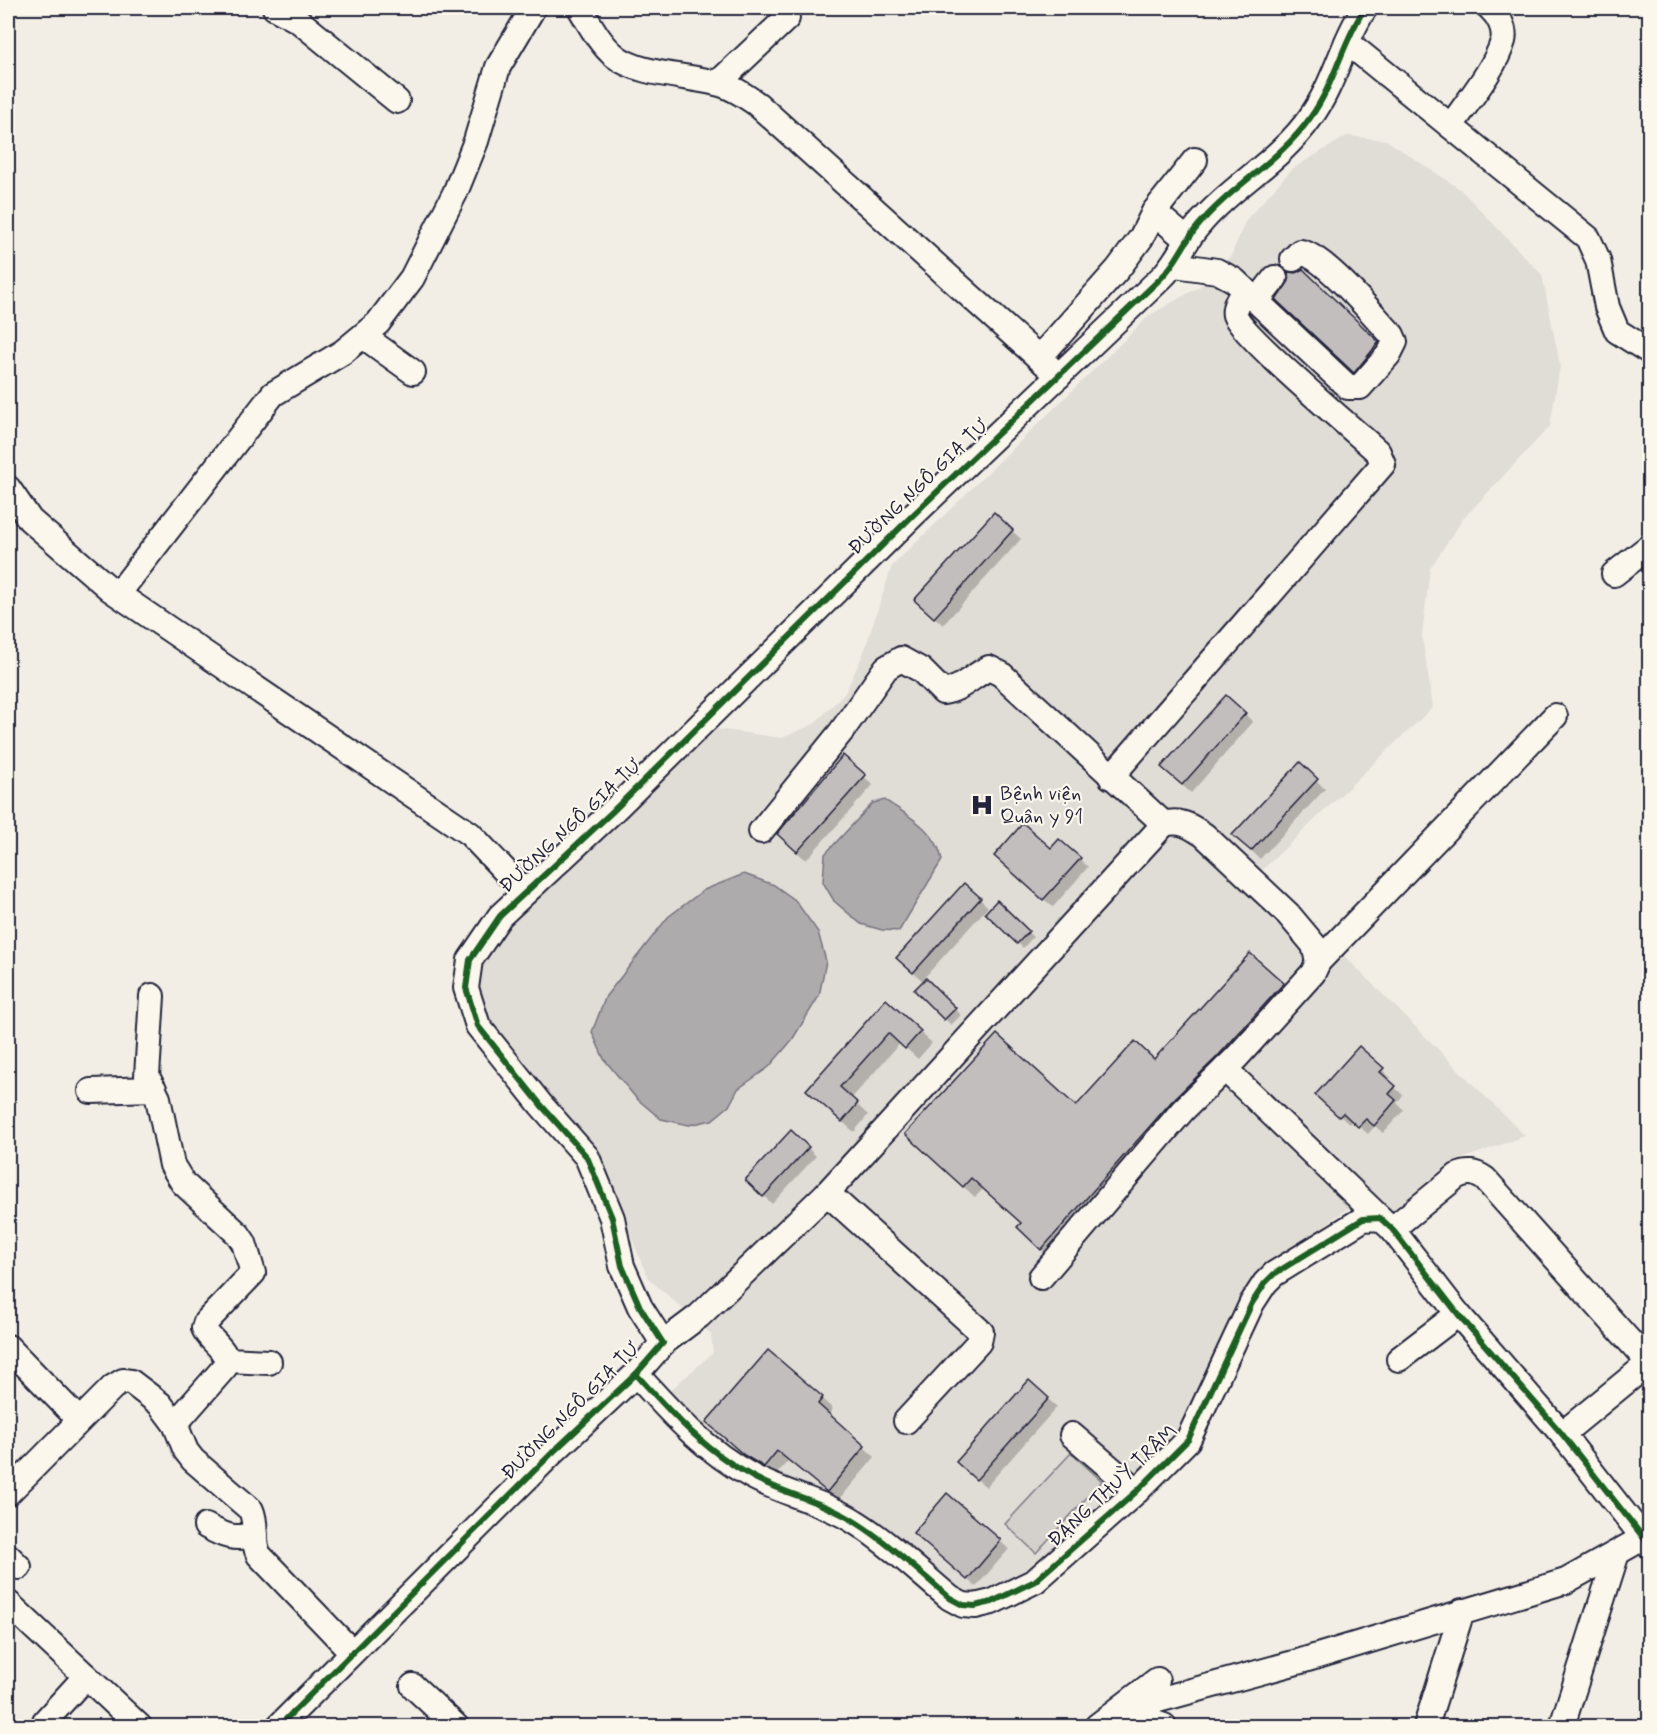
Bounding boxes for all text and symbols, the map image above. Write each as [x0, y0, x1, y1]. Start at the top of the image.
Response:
street label: ĐƯỜNG NGÔ GIA TỰ [843, 412, 995, 562]
street label: ĐƯỜNG NGÔ GIA TỰ [494, 753, 648, 899]
place label: Bệnh viện Quân y 91 [1000, 781, 1083, 831]
hospital icon: Bệnh viện Quân y 91 [969, 792, 995, 818]
street label: ĐƯỜNG NGÔ GIA TỰ [495, 1335, 647, 1487]
street label: ĐẶNG THUỲ TRÂM [1042, 1419, 1184, 1553]

